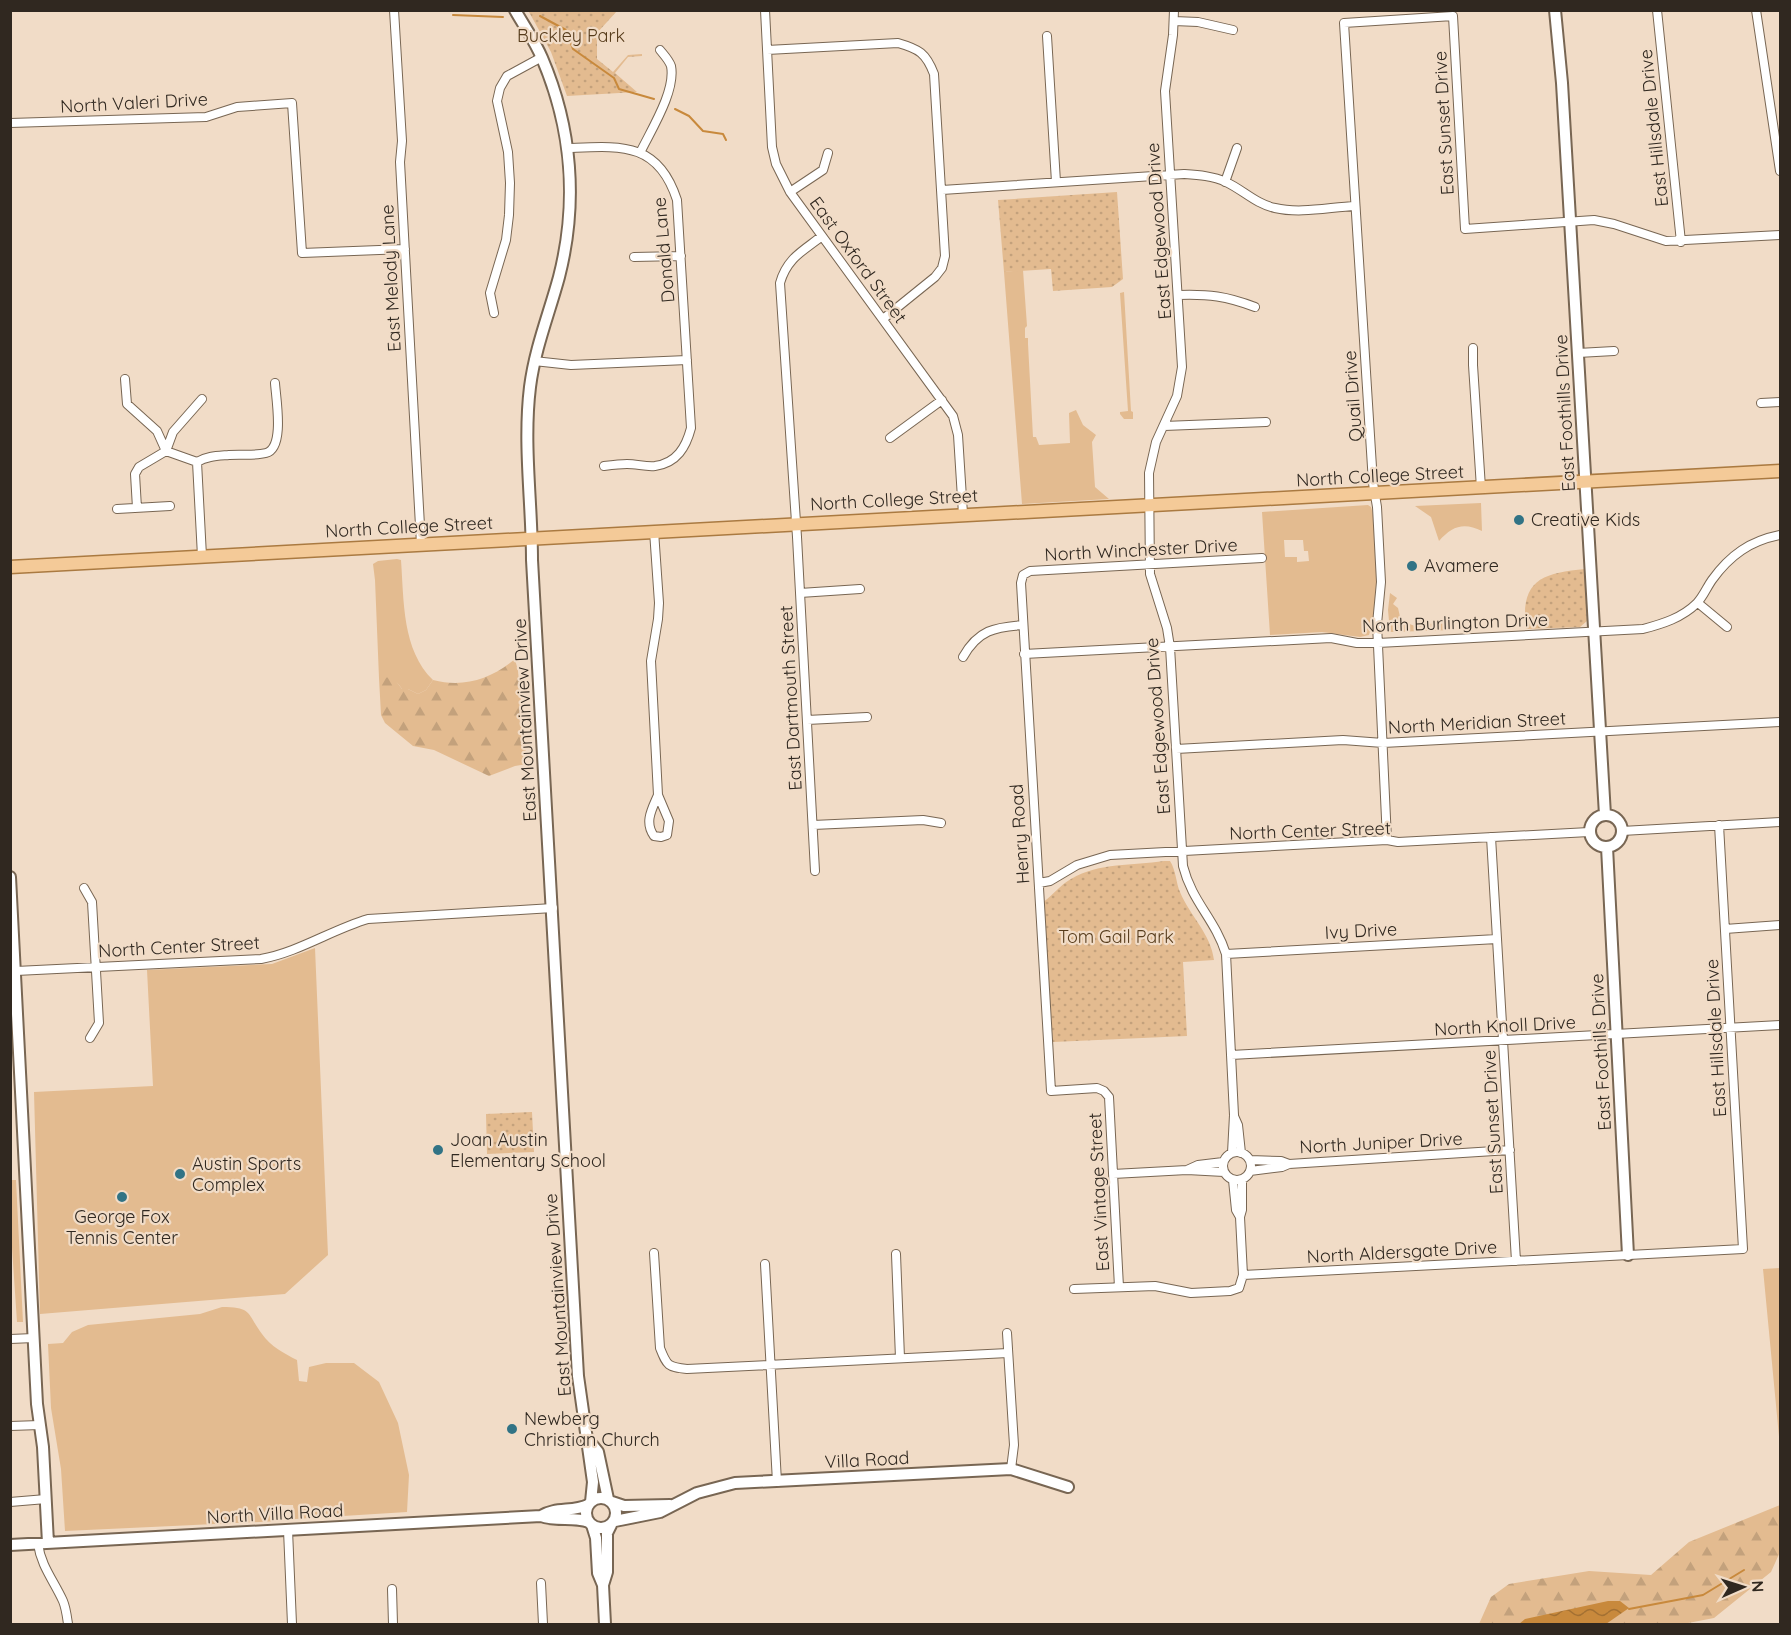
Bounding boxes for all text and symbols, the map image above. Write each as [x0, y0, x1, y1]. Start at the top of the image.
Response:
park label: Buckley Park [517, 24, 625, 47]
street label: East Hillsdale Drive [1634, 48, 1673, 208]
street label: East Sunset Drive [1428, 50, 1459, 196]
street label: North Valeri Drive [59, 87, 208, 118]
street label: East Edgewood Drive [1141, 142, 1176, 320]
street label: East Oxford Street [805, 192, 912, 328]
street label: Donald Lane [647, 196, 680, 304]
street label: East Melody Lane [375, 204, 406, 352]
street label: East Foothills Drive [1549, 334, 1580, 492]
street label: Quail Drive [1338, 350, 1367, 442]
street label: North College Street [1295, 460, 1465, 491]
street label: North College Street [809, 484, 979, 515]
place label: Creative Kids [1531, 508, 1640, 531]
street label: North College Street [324, 511, 494, 542]
marker: Creative Kids [1512, 513, 1526, 527]
street label: North Winchester Drive [1044, 533, 1238, 566]
place label: Avamere [1424, 554, 1499, 577]
marker: Avamere [1405, 559, 1419, 573]
street label: East Dartmouth Street [774, 605, 807, 791]
street label: North Burlington Drive [1362, 608, 1548, 637]
street label: East Mountainview Drive [508, 618, 541, 822]
street label: East Edgewood Drive [1140, 637, 1175, 815]
street label: North Meridian Street [1387, 706, 1567, 739]
street label: Henry Road [1005, 783, 1034, 885]
street label: North Center Street [1229, 816, 1391, 845]
street label: Ivy Drive [1324, 917, 1398, 944]
park label: Tom Gail Park [1058, 925, 1174, 948]
street label: North Center Street [98, 931, 260, 962]
street label: East Hillsdale Drive [1700, 958, 1731, 1118]
street label: East Foothills Drive [1585, 973, 1616, 1131]
street label: North Knoll Drive [1433, 1010, 1576, 1041]
street label: East Sunset Drive [1477, 1049, 1508, 1195]
street label: East Vintage Street [1083, 1112, 1114, 1272]
street label: North Juniper Drive [1299, 1127, 1463, 1158]
place label: Joan Austin Elementary School [450, 1128, 606, 1172]
marker: Joan Austin Elementary School [431, 1143, 445, 1157]
place label: Austin Sports Complex [192, 1152, 301, 1196]
marker: Austin Sports Complex [173, 1167, 187, 1181]
marker: George Fox Tennis Center [115, 1190, 129, 1204]
street label: East Mountainview Drive [539, 1193, 576, 1397]
place label: George Fox Tennis Center [66, 1205, 178, 1249]
street label: North Aldersgate Drive [1306, 1235, 1498, 1268]
place label: Newberg Christian Church [524, 1407, 660, 1451]
marker: Newberg Christian Church [505, 1422, 519, 1436]
street label: Villa Road [824, 1446, 910, 1473]
street label: North Villa Road [206, 1498, 344, 1529]
north arrow [1713, 1557, 1773, 1617]
text: N [1748, 1580, 1768, 1593]

